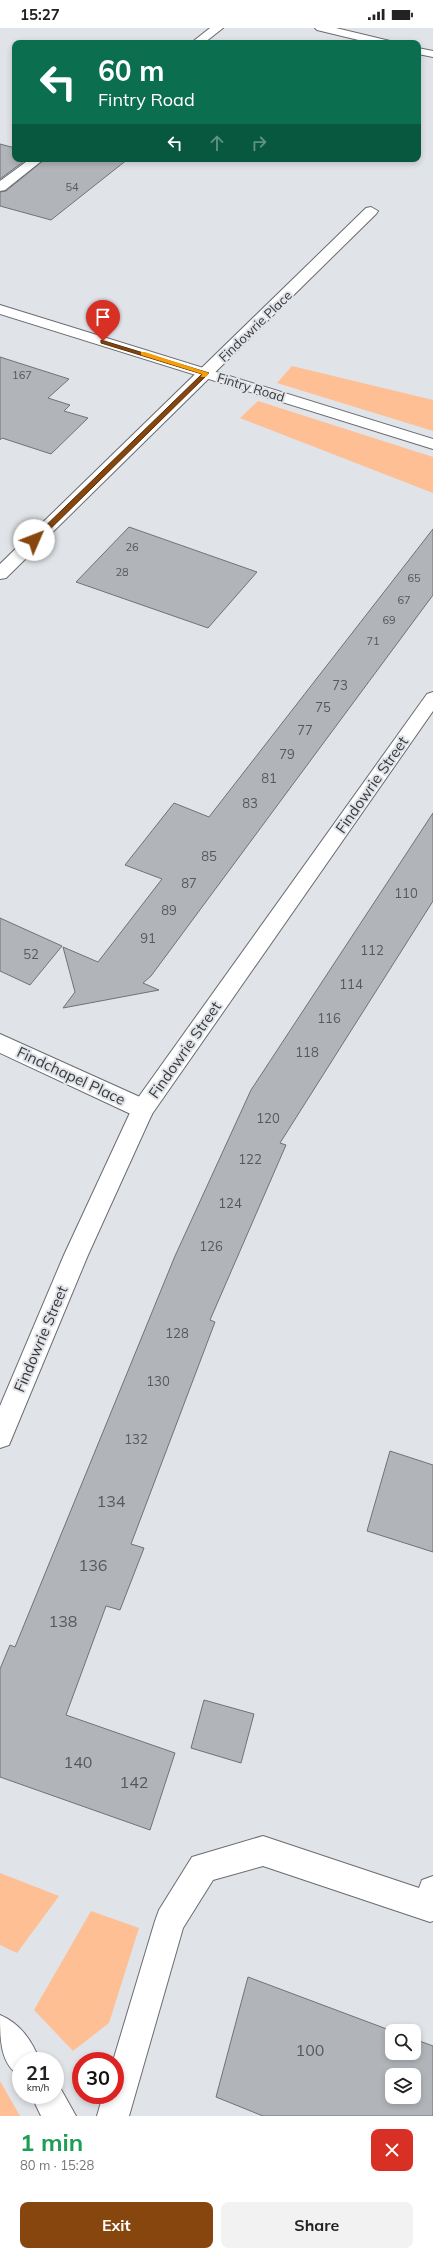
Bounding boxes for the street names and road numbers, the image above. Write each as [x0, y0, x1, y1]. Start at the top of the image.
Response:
street label: Findowrie Place [215, 287, 295, 365]
street label: Fintry Road [215, 369, 287, 405]
street label: Findowrie Street [331, 733, 412, 837]
street label: Findowrie Street [144, 998, 225, 1102]
street label: Findchapel Place [14, 1042, 128, 1109]
street label: Findowrie Street [10, 1283, 72, 1395]

